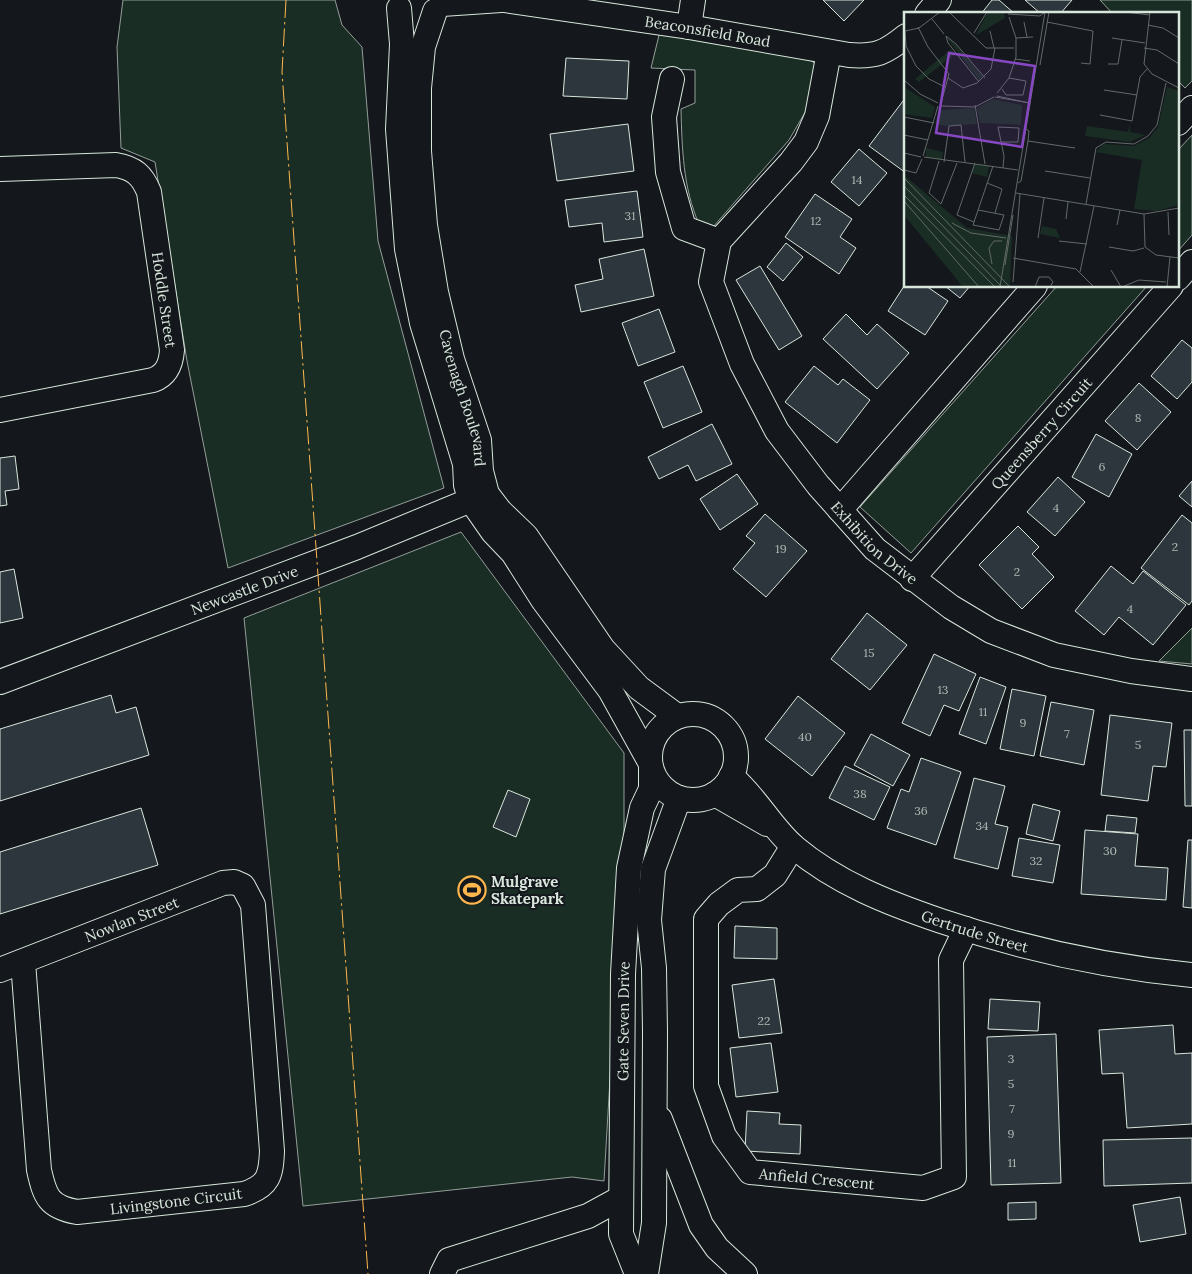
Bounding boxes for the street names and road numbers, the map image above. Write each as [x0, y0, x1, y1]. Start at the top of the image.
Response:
street label: Beaconsfield Road [643, 11, 772, 51]
street label: Hoddle Street [148, 250, 181, 349]
street label: Cavenagh Boulevard [436, 327, 490, 467]
street label: Queensberry Circuit [986, 373, 1096, 493]
street label: Exhibition Drive [827, 497, 922, 588]
street label: Newcastle Drive [188, 561, 301, 619]
street label: Nowlan Street [82, 892, 181, 946]
street label: Gertrude Street [919, 905, 1031, 956]
street label: Gate Seven Drive [613, 961, 633, 1081]
street label: Anfield Crescent [757, 1163, 875, 1193]
street label: Livingstone Circuit [109, 1183, 243, 1219]

